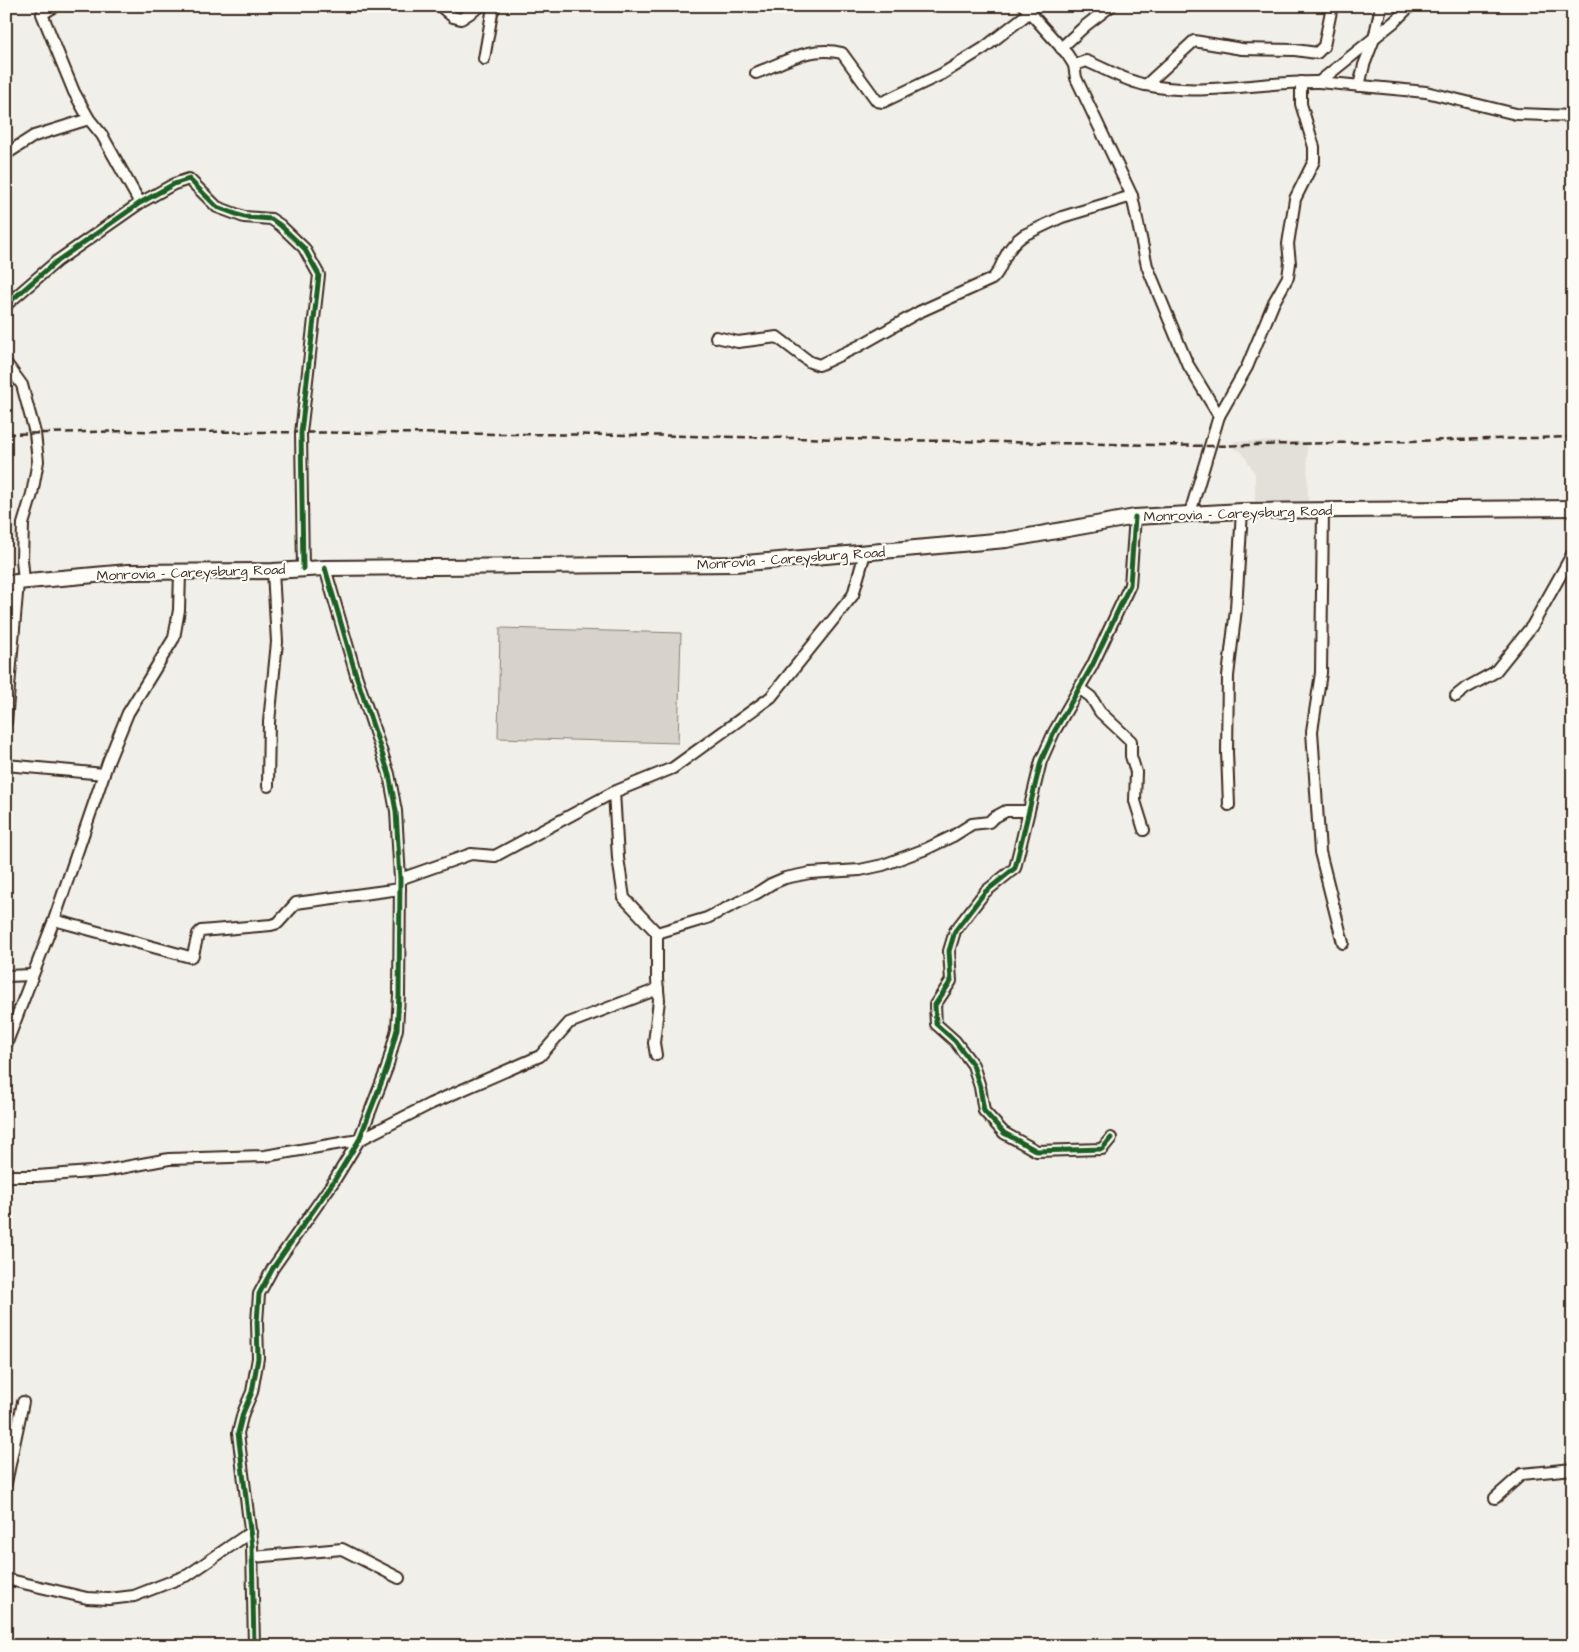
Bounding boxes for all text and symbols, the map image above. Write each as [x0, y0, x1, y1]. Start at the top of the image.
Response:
street label: Monrovia - Careysburg Road [1143, 501, 1333, 527]
street label: Monrovia - Careysburg Road [696, 542, 886, 576]
street label: Monrovia - Careysburg Road [96, 560, 286, 586]

